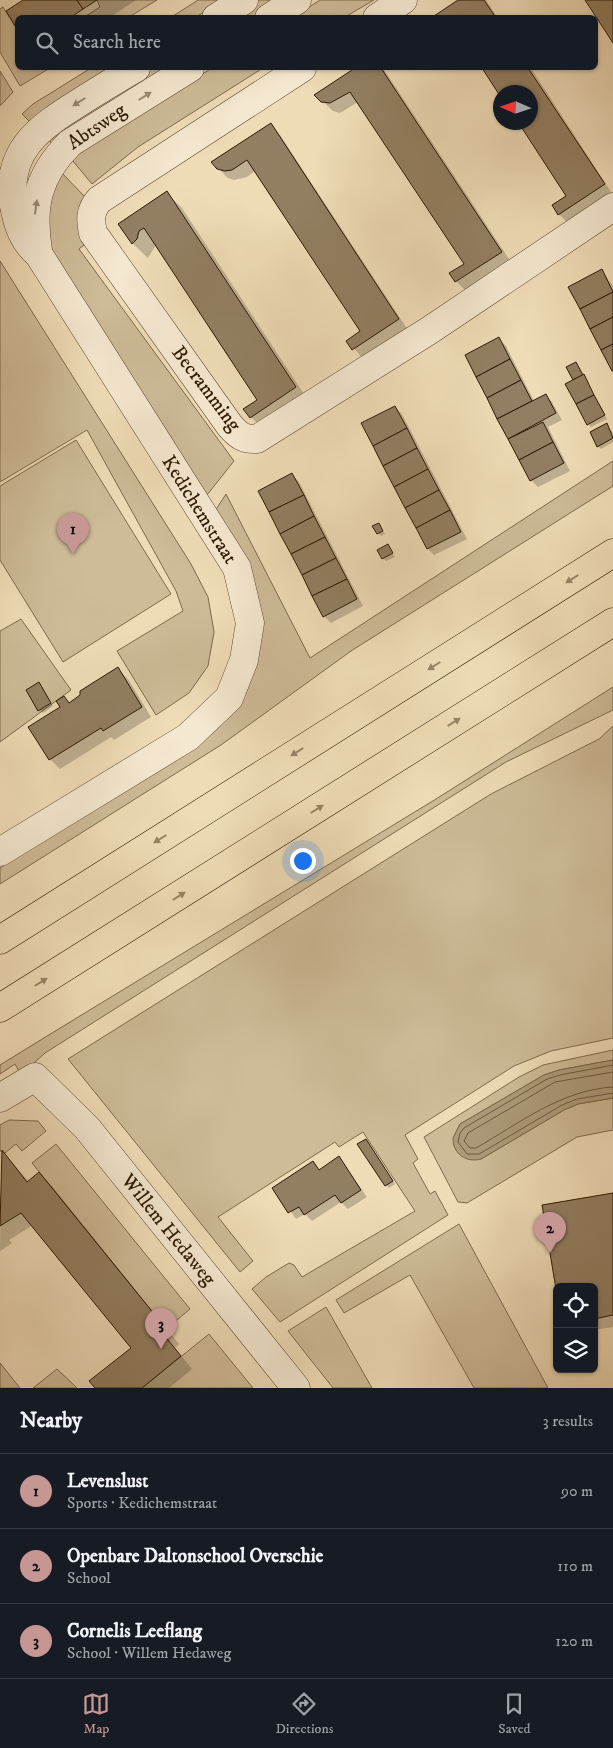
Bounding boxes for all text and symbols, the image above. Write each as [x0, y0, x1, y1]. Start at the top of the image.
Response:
search box [15, 15, 598, 70]
icon: search [33, 29, 61, 57]
text: Search here [73, 31, 161, 54]
north arrow [493, 85, 538, 130]
one-way arrow [138, 91, 151, 101]
street label: Abtsweg [63, 98, 132, 156]
one-way arrow [73, 98, 86, 107]
one-way arrow [32, 198, 40, 214]
street label: Becramming [166, 341, 246, 437]
street label: Kedichemstraat [156, 451, 242, 569]
pin: 1 [57, 513, 89, 554]
one-way arrow [565, 574, 578, 583]
one-way arrow [428, 661, 441, 670]
one-way arrow [447, 718, 461, 727]
one-way arrow [290, 748, 304, 757]
one-way arrow [310, 805, 323, 814]
one-way arrow [153, 835, 166, 844]
your location [290, 848, 316, 874]
one-way arrow [172, 891, 186, 900]
one-way arrow [35, 977, 48, 987]
street label: Willem Hedaweg [115, 1168, 221, 1291]
pin: 2 [534, 1212, 566, 1253]
map controls [553, 1283, 598, 1373]
button: locate [553, 1283, 598, 1328]
pin: 3 [145, 1308, 177, 1349]
button: layers [553, 1328, 598, 1373]
text: Nearby [20, 1408, 82, 1434]
text: 3 results [543, 1411, 593, 1431]
text: Levenslust [67, 1470, 148, 1493]
text: 1 [33, 1481, 39, 1501]
text: 90 m [561, 1481, 593, 1501]
text: Sports · Kedichemstraat [67, 1493, 217, 1513]
text: Openbare Daltonschool Overschie [67, 1545, 323, 1568]
text: 2 [32, 1556, 40, 1576]
text: 110 m [557, 1556, 593, 1576]
text: School [67, 1568, 111, 1588]
text: Cornelis Leeflang [67, 1620, 202, 1643]
text: 3 [33, 1631, 39, 1651]
text: 120 m [555, 1631, 593, 1651]
text: School · Willem Hedaweg [67, 1643, 231, 1663]
tab: Map [82, 1690, 110, 1738]
tab: Directions [275, 1690, 333, 1738]
tab: Saved [498, 1690, 531, 1738]

